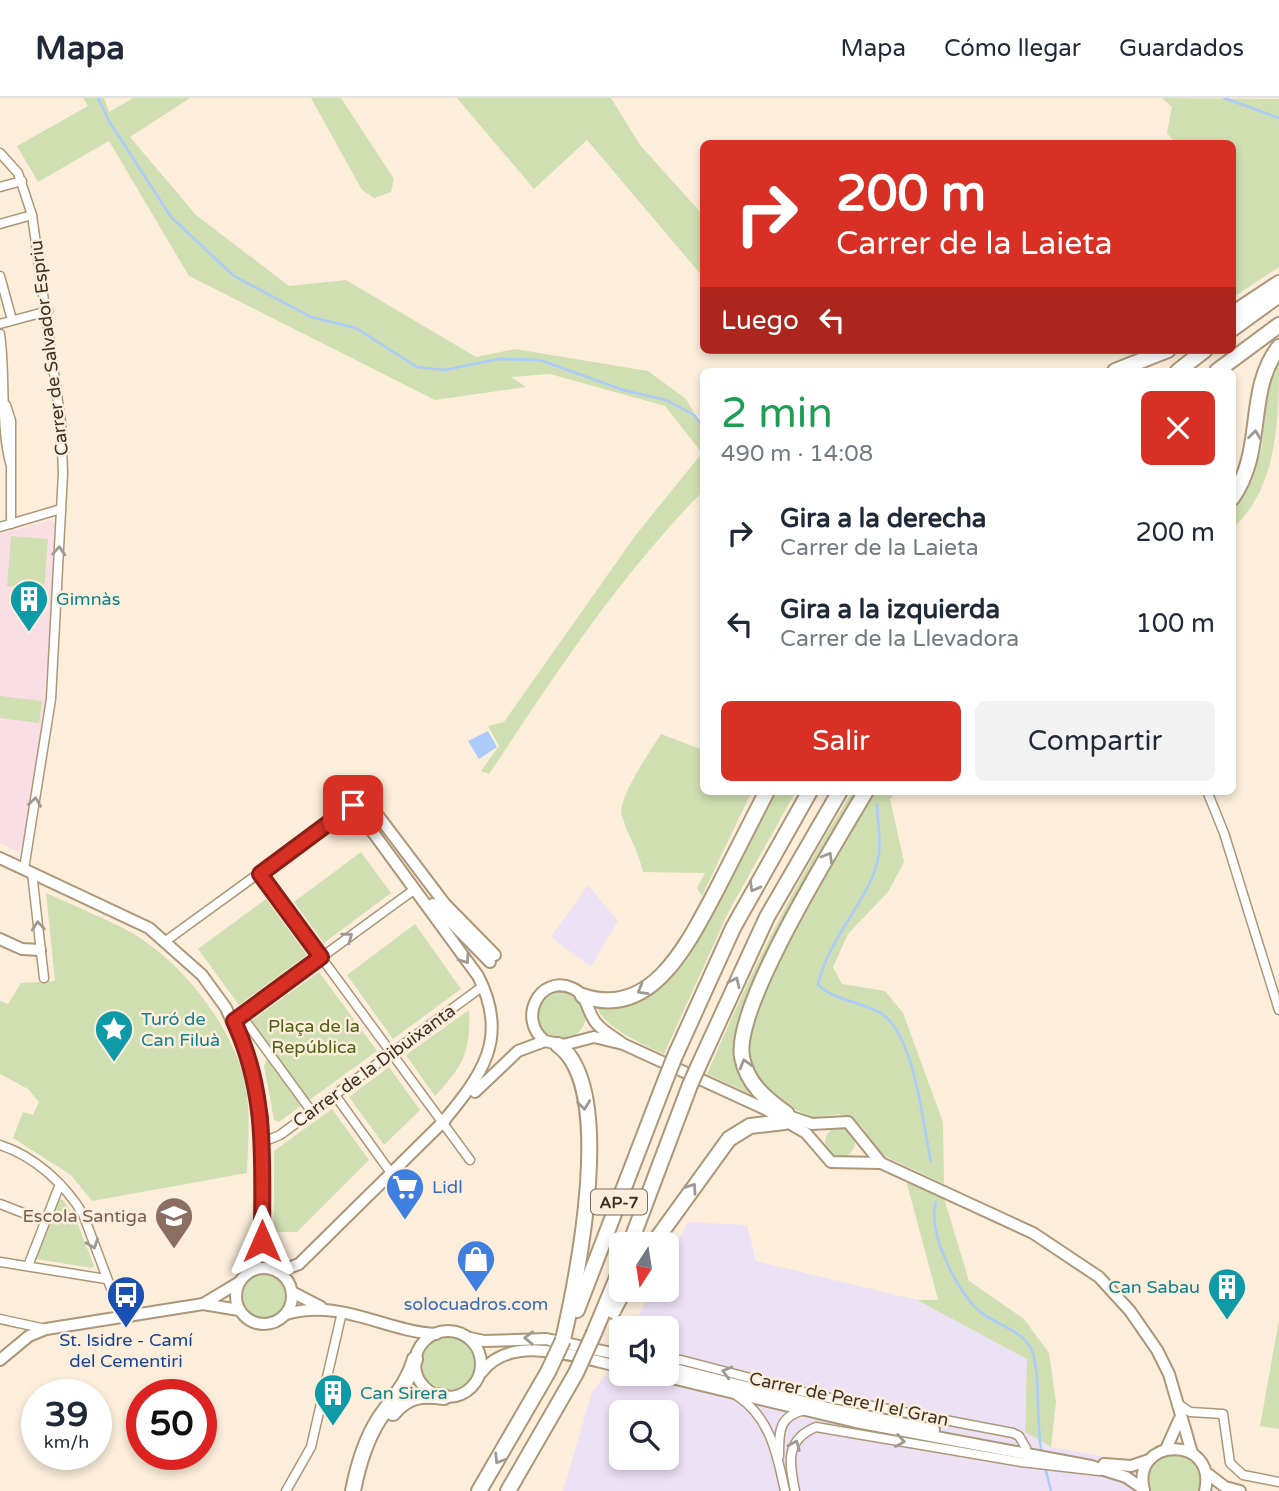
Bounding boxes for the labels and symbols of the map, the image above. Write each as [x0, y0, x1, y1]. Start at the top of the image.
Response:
street label: Carrer de Salvador Espriu [25, 239, 73, 457]
one-way arrow [1248, 429, 1263, 441]
one-way arrow [52, 546, 67, 557]
building icon: Gimnàs [8, 578, 50, 633]
place label: Gimnàs [56, 588, 120, 610]
pin [323, 775, 383, 835]
one-way arrow [27, 796, 42, 808]
one-way arrow [820, 852, 833, 864]
one-way arrow [749, 880, 762, 893]
one-way arrow [30, 920, 45, 931]
one-way arrow [341, 933, 353, 946]
one-way arrow [457, 951, 470, 964]
one-way arrow [727, 977, 741, 989]
one-way arrow [636, 982, 649, 995]
street label: Carrer de la Dibuixanta [288, 1000, 460, 1132]
place icon: Turó de Can Filuà [93, 1008, 135, 1063]
place label: Turó de Can Filuà [141, 1008, 220, 1051]
park label: Plaça de la República [268, 1015, 360, 1058]
one-way arrow [738, 1058, 753, 1070]
one-way arrow [577, 1099, 592, 1111]
supermarket icon: Lidl [384, 1166, 426, 1221]
place label: Lidl [432, 1176, 463, 1198]
one-way arrow [684, 1183, 696, 1196]
road number: AP-7 [591, 1190, 647, 1214]
school or university icon: Escola Santiga [153, 1195, 195, 1250]
position arrow [225, 1204, 299, 1278]
place label: Escola Santiga [22, 1205, 147, 1227]
north arrow [609, 1232, 679, 1302]
one-way arrow [85, 1237, 99, 1249]
shop icon: solocuadros.com [455, 1238, 497, 1293]
building icon: Can Sabau [1206, 1266, 1248, 1321]
bus stop icon: St. Isidre - Camí del Cementiri [105, 1274, 147, 1329]
place label: Can Sabau [1108, 1276, 1200, 1298]
place label: solocuadros.com [404, 1293, 548, 1315]
place label: St. Isidre - Camí del Cementiri [59, 1329, 193, 1372]
one-way arrow [524, 1330, 534, 1346]
one-way arrow [721, 1366, 733, 1380]
street label: Carrer de Pere II el Gran [747, 1367, 951, 1431]
building icon: Can Sirera [312, 1372, 354, 1427]
speed limit sign: 50 [126, 1379, 217, 1470]
place label: Can Sirera [360, 1382, 448, 1404]
one-way arrow [894, 1433, 906, 1448]
one-way arrow [787, 1440, 801, 1452]
one-way arrow [495, 1452, 508, 1465]

